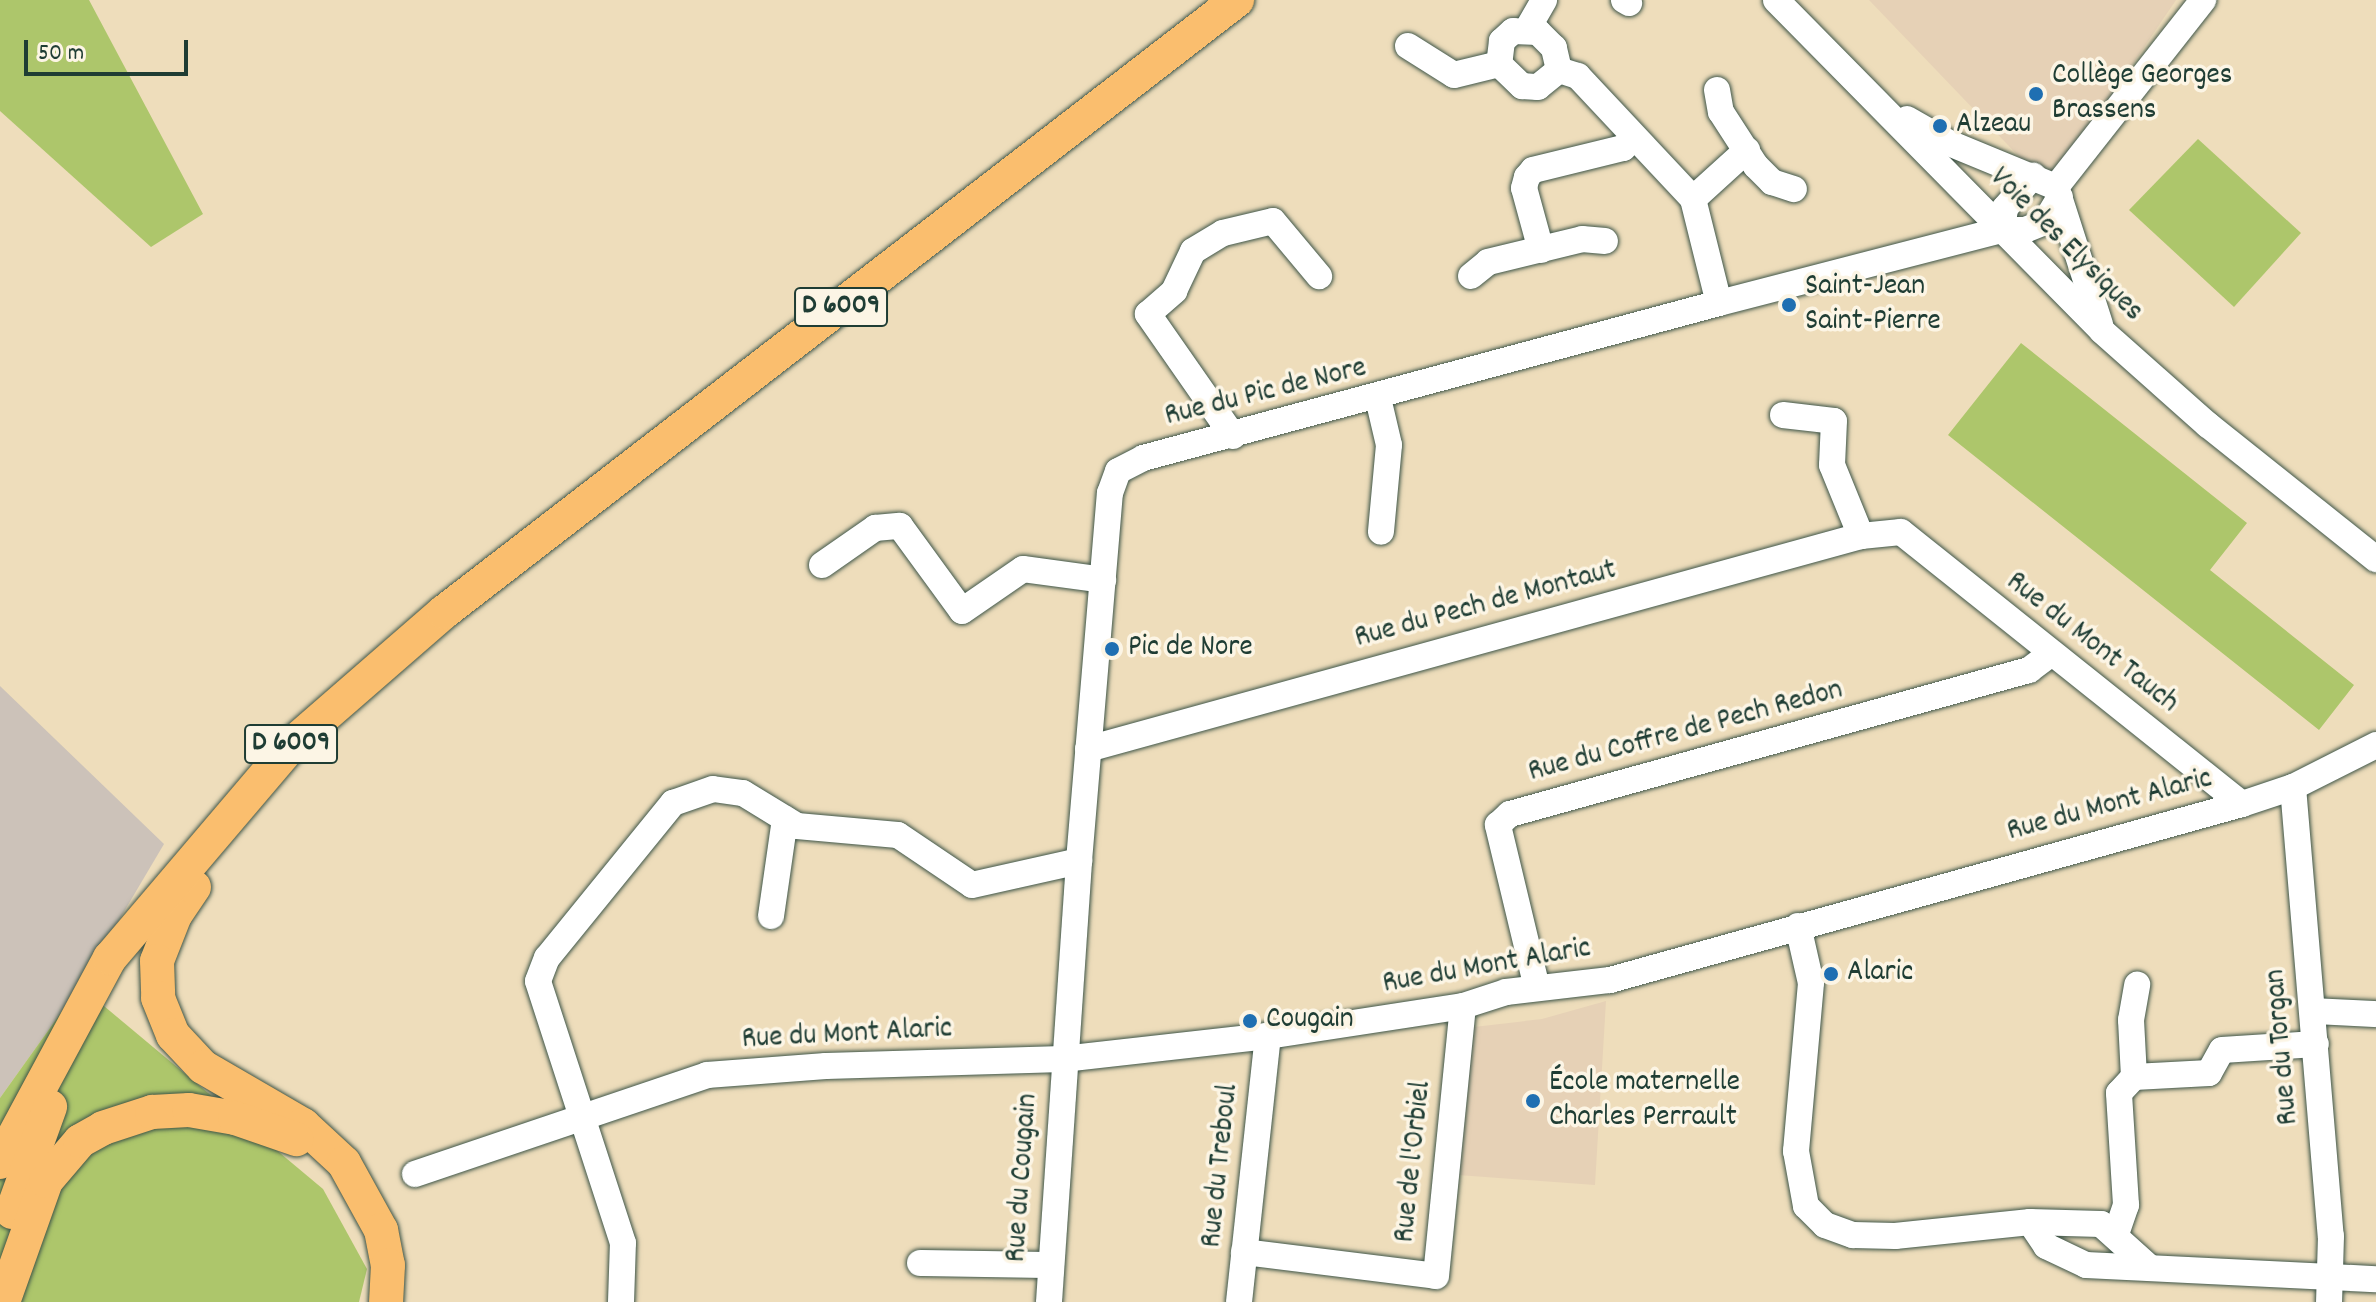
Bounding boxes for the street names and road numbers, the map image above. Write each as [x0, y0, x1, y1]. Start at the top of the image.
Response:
street label: Voie des Elysiques [1980, 161, 2150, 331]
road number: D 6009 [793, 283, 889, 331]
street label: Rue du Pic de Nore [1162, 352, 1370, 436]
street label: Rue du Pech de Montaut [1351, 554, 1621, 658]
street label: Rue du Mont Tauch [1998, 565, 2184, 723]
street label: Rue du Coffre de Pech Redon [1525, 674, 1847, 792]
road number: D 6009 [243, 720, 339, 768]
street label: Rue du Mont Alaric [2004, 762, 2216, 852]
street label: Rue du Mont Alaric [1380, 932, 1594, 1004]
street label: Rue du Torgan [2259, 968, 2309, 1126]
street label: Rue du Mont Alaric [741, 1013, 953, 1059]
street label: Rue de l'Orbiel [1389, 1080, 1441, 1244]
street label: Rue du Treboul [1196, 1082, 1248, 1250]
street label: Rue du Cougain [1000, 1092, 1048, 1264]

